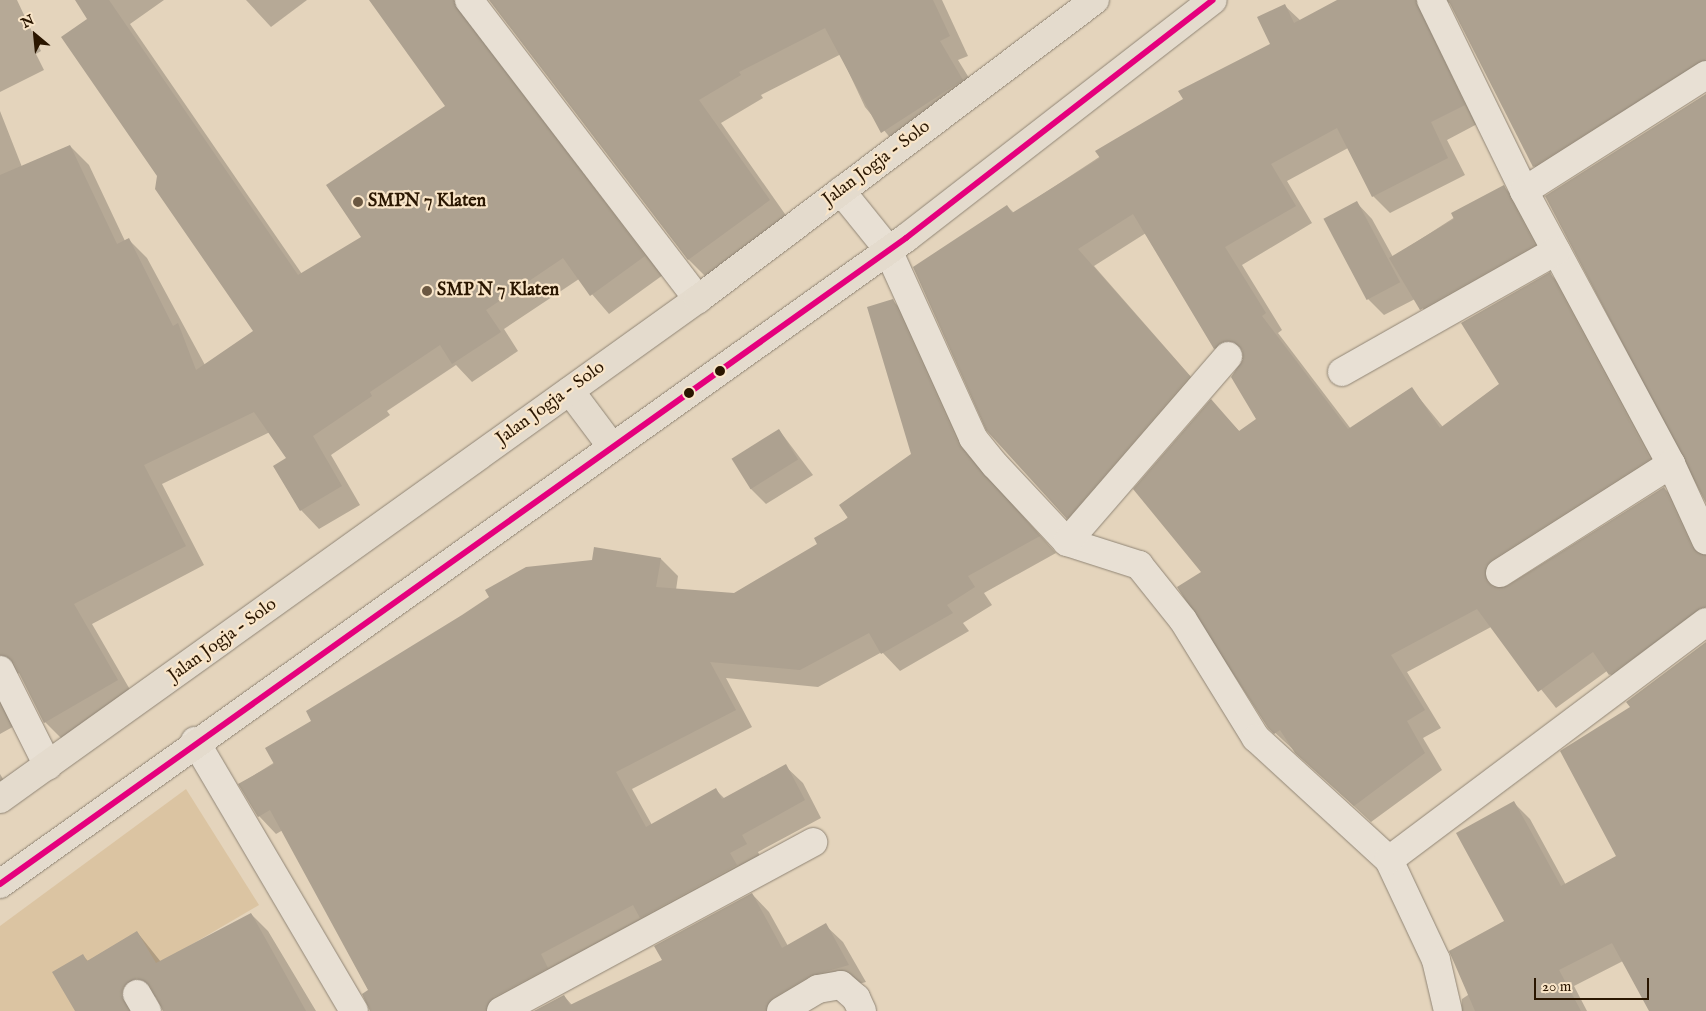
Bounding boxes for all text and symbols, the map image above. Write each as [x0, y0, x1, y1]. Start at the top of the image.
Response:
north arrow [10, 10, 60, 60]
text: N [18, 11, 38, 33]
street label: Jalan Jogja - Solo [819, 117, 935, 211]
place label: SMPN 7 Klaten [368, 191, 486, 213]
marker: SMPN 7 Klaten [352, 196, 364, 208]
place label: SMP N 7 Klaten [437, 280, 559, 302]
marker: SMP N 7 Klaten [421, 285, 433, 297]
street label: Jalan Jogja - Solo [492, 357, 610, 451]
unlabelled marker [715, 366, 725, 376]
unlabelled marker [684, 388, 694, 398]
street label: Jalan Jogja - Solo [164, 594, 282, 688]
scale bar [1536, 968, 1651, 1000]
text: 20 m [1542, 977, 1571, 996]

